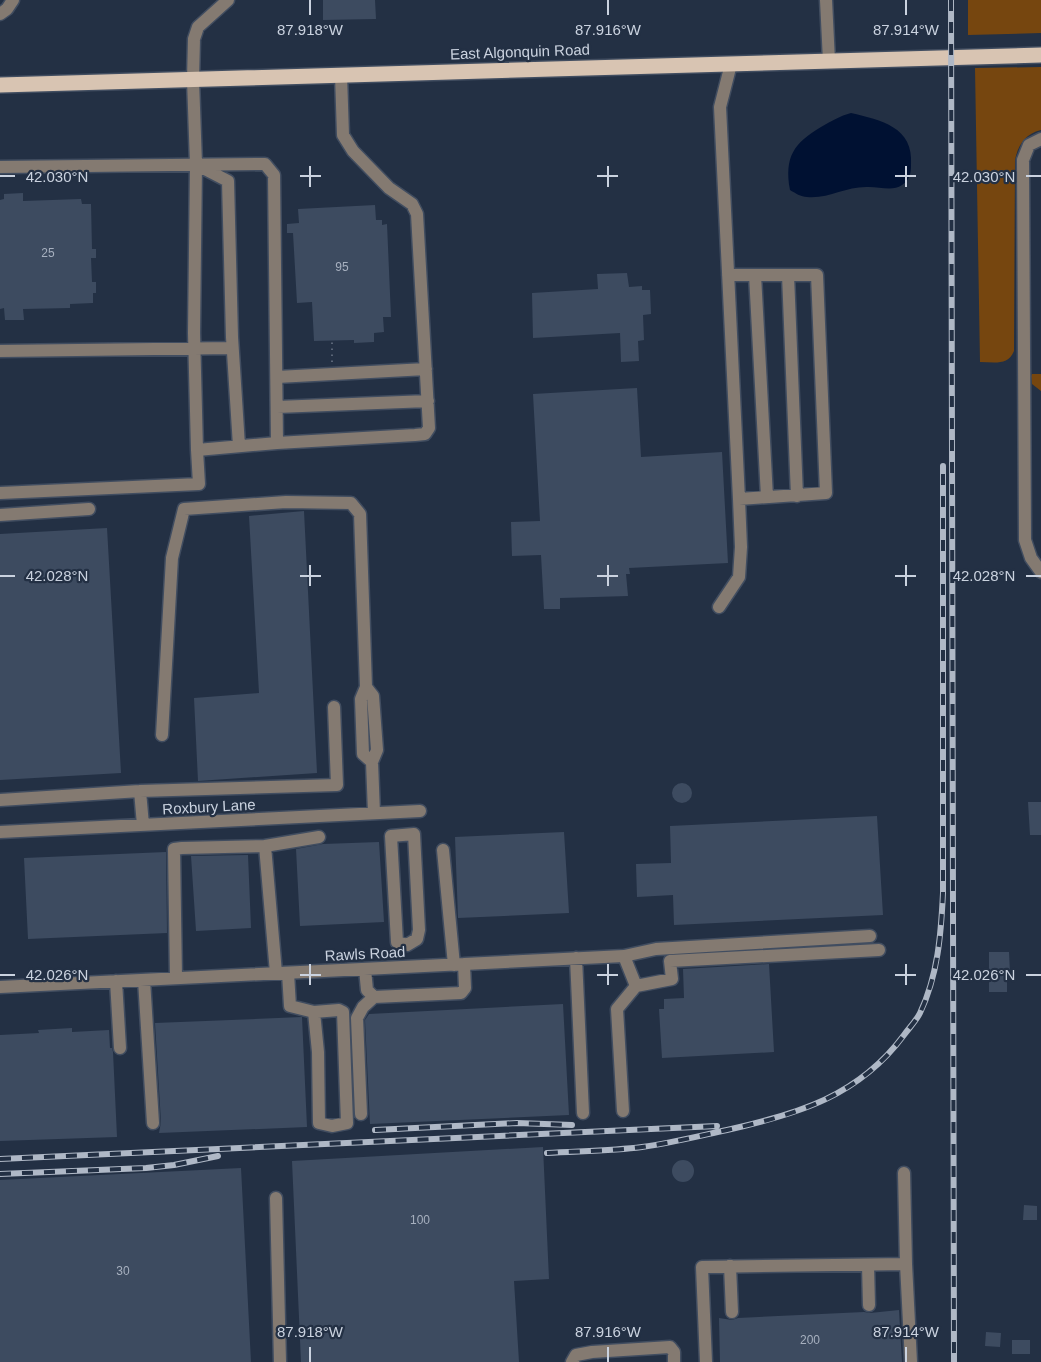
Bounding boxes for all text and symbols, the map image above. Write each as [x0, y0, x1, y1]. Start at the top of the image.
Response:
text: 87.918°W [277, 21, 344, 38]
text: 87.916°W [575, 21, 642, 38]
text: 87.914°W [873, 21, 940, 38]
street label: East Algonquin Road [450, 41, 590, 62]
text: 42.030°N [26, 168, 88, 185]
text: 42.030°N [953, 168, 1015, 185]
house number: 25 [41, 246, 55, 260]
house number: 95 [335, 260, 349, 274]
text: 42.028°N [26, 567, 88, 584]
text: 42.028°N [953, 567, 1015, 584]
street label: Roxbury Lane [162, 796, 256, 817]
street label: Rawls Road [324, 943, 406, 964]
text: 42.026°N [26, 966, 88, 983]
text: 42.026°N [953, 966, 1015, 983]
house number: 100 [410, 1213, 430, 1227]
house number: 30 [116, 1264, 130, 1278]
text: 87.918°W [277, 1323, 344, 1340]
text: 87.916°W [575, 1323, 642, 1340]
text: 87.914°W [873, 1323, 940, 1340]
house number: 200 [800, 1333, 820, 1347]

